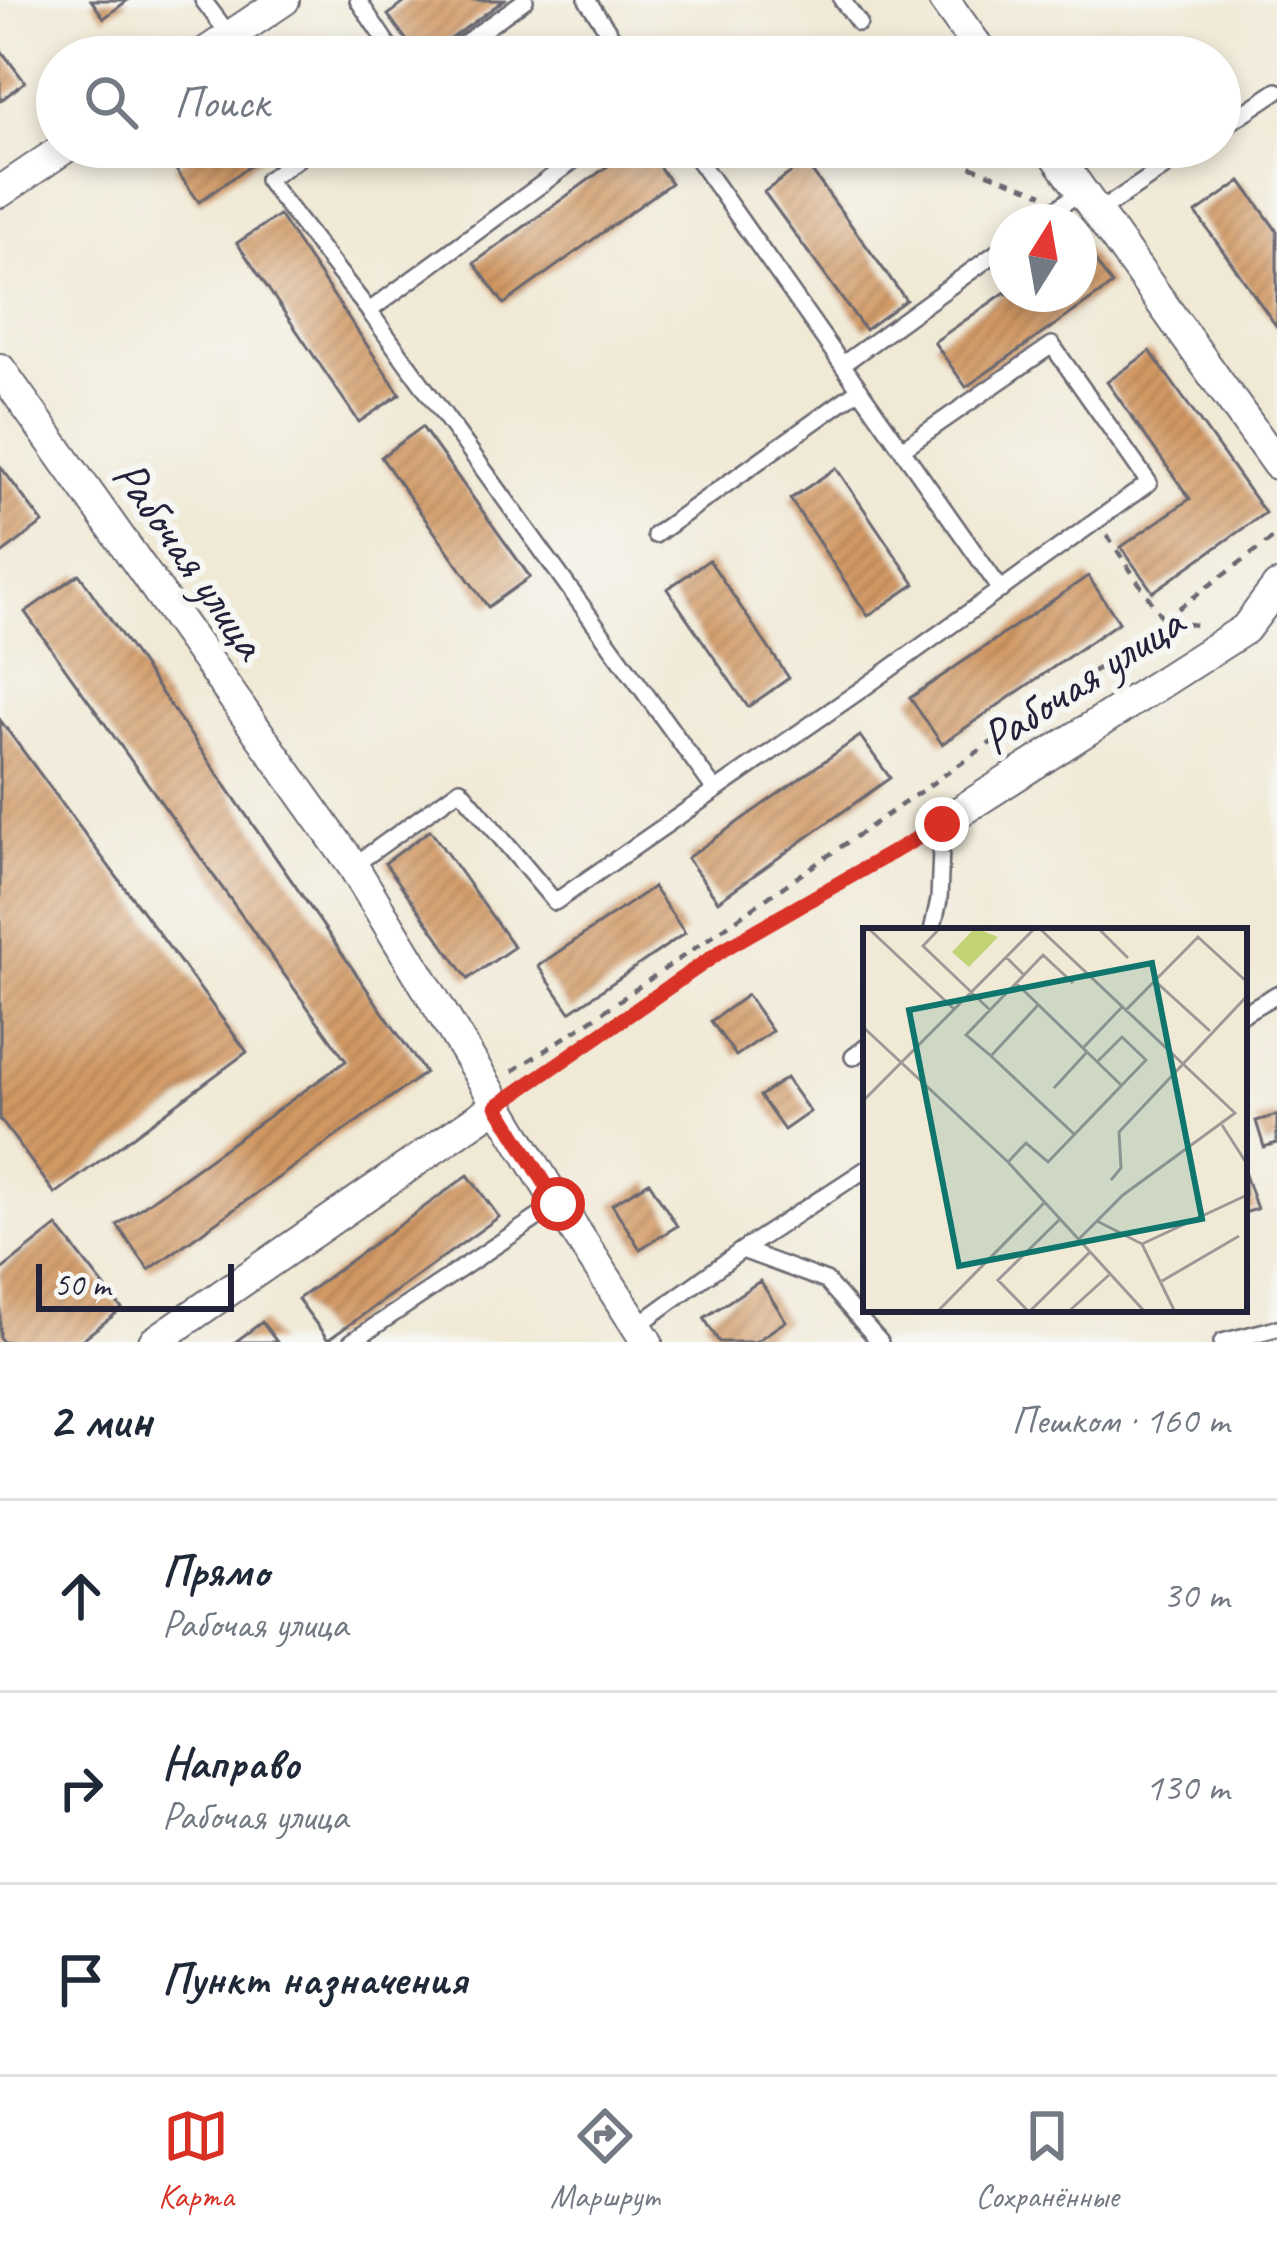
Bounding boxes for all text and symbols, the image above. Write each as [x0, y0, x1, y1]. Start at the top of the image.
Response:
search box [36, 36, 1241, 168]
icon: search [78, 69, 144, 135]
text: Поиск [174, 74, 269, 131]
north arrow [989, 204, 1097, 312]
street label: Рабочая улица [100, 448, 282, 672]
street label: Рабочая улица [970, 591, 1197, 768]
route end [915, 797, 969, 851]
inset map [863, 928, 1247, 1312]
route start [531, 1177, 585, 1231]
scale bar [36, 1258, 234, 1311]
text: 50 m [54, 1264, 110, 1306]
text: 2 мин [48, 1388, 152, 1452]
text: Пешком · 160 m [1011, 1396, 1229, 1445]
text: Прямо [162, 1543, 269, 1600]
icon: ahead [48, 1563, 114, 1629]
text: 30 m [1163, 1571, 1229, 1620]
text: Рабочая улица [162, 1600, 348, 1649]
text: Направо [162, 1735, 300, 1792]
icon: right [48, 1755, 114, 1821]
text: 130 m [1145, 1763, 1229, 1812]
text: Рабочая улица [162, 1792, 348, 1841]
icon: arrive [48, 1947, 114, 2013]
text: Пункт назначения [162, 1951, 467, 2008]
tab: Карта [158, 2103, 234, 2217]
tab: Маршрут [550, 2103, 659, 2217]
tab: Сохранённые [975, 2103, 1119, 2217]

